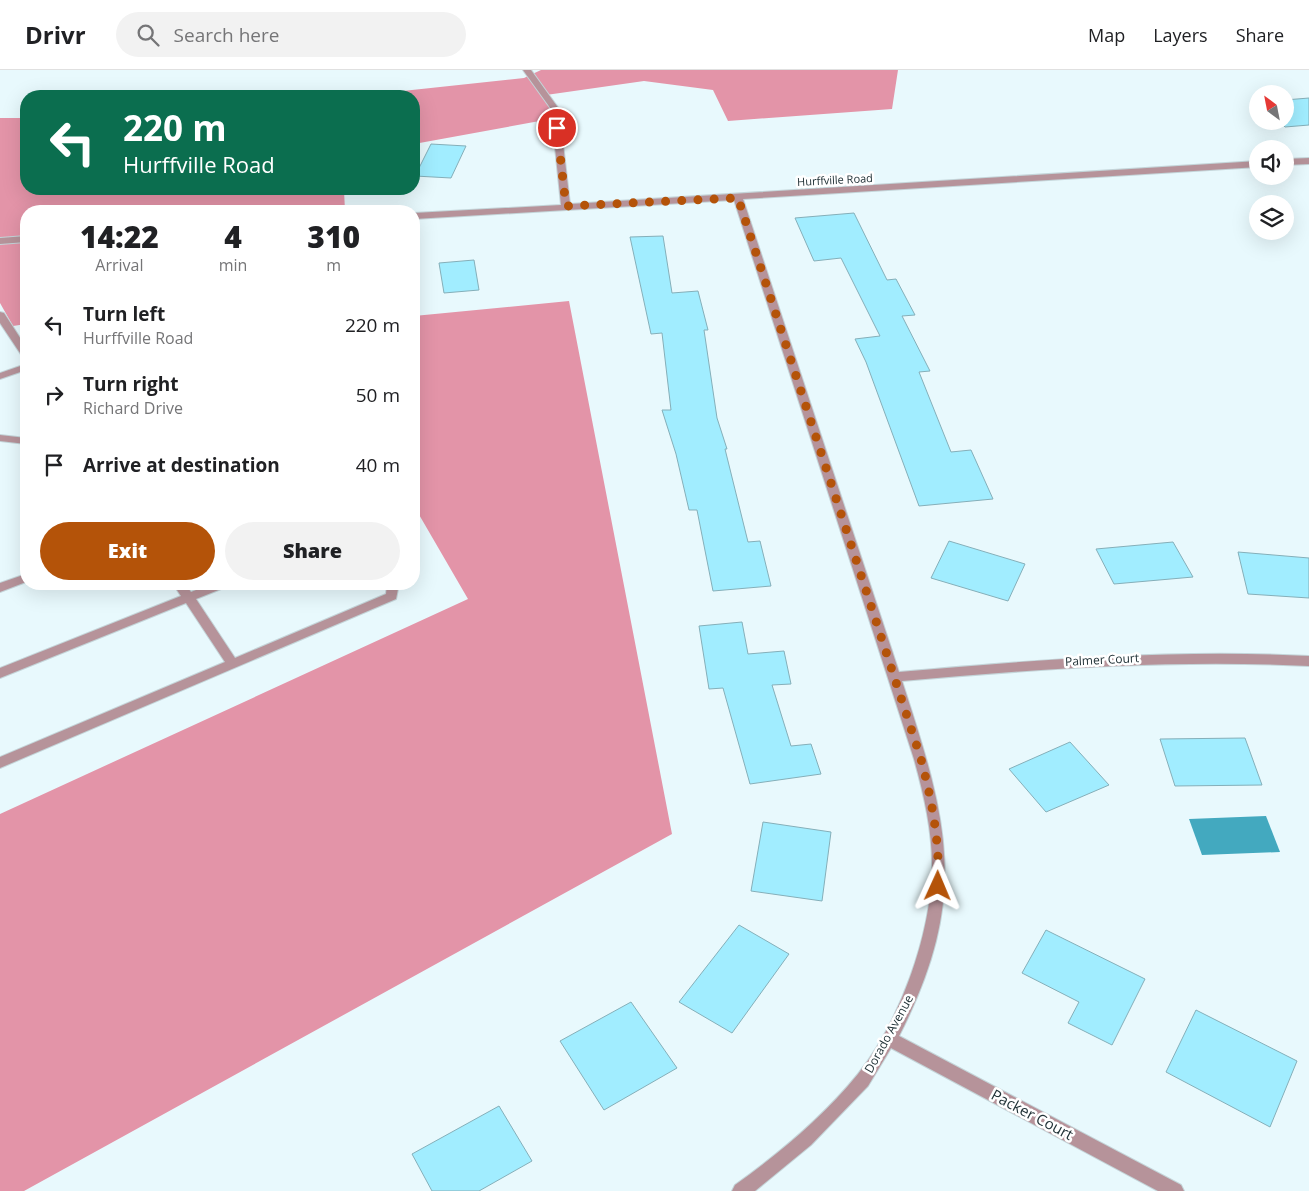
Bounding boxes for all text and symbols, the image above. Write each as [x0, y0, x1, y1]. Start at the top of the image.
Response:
search box [116, 12, 466, 57]
text: Drivr [25, 18, 86, 51]
icon: search [134, 21, 162, 49]
text: Search here [174, 22, 279, 48]
text: Map [1088, 23, 1125, 47]
text: Layers [1153, 23, 1208, 47]
text: Share [1236, 23, 1284, 47]
north arrow [1249, 85, 1294, 130]
map controls [1249, 85, 1294, 240]
text: 220 m [123, 104, 227, 151]
pin [536, 107, 578, 149]
icon: left [40, 110, 105, 175]
icon: arrive [543, 114, 571, 142]
button: sound [1249, 140, 1294, 185]
text: Hurffville Road [123, 149, 275, 179]
street label: Hurffville Road [797, 170, 873, 189]
button: layers [1249, 195, 1294, 240]
text: 14:22 [80, 216, 159, 257]
text: 4 [224, 216, 242, 257]
text: 310 [307, 216, 360, 257]
text: Arrival [95, 254, 143, 276]
text: min [219, 254, 247, 276]
text: m [326, 254, 341, 276]
text: Turn left [83, 301, 165, 327]
icon: left [40, 311, 68, 339]
text: 220 m [345, 312, 400, 338]
text: Hurffville Road [83, 327, 193, 349]
text: Turn right [83, 371, 178, 397]
icon: right [40, 381, 68, 409]
text: 50 m [356, 382, 400, 408]
text: Richard Drive [83, 397, 183, 419]
icon: arrive [40, 451, 68, 479]
text: Arrive at destination [83, 452, 280, 478]
text: 40 m [356, 452, 400, 478]
button: Exit [40, 522, 215, 580]
button: Share [225, 522, 400, 580]
street label: Palmer Court [1065, 649, 1139, 670]
position arrow [911, 859, 963, 911]
street label: Dorado Avenue [860, 991, 917, 1076]
street label: Packer Court [988, 1084, 1077, 1144]

